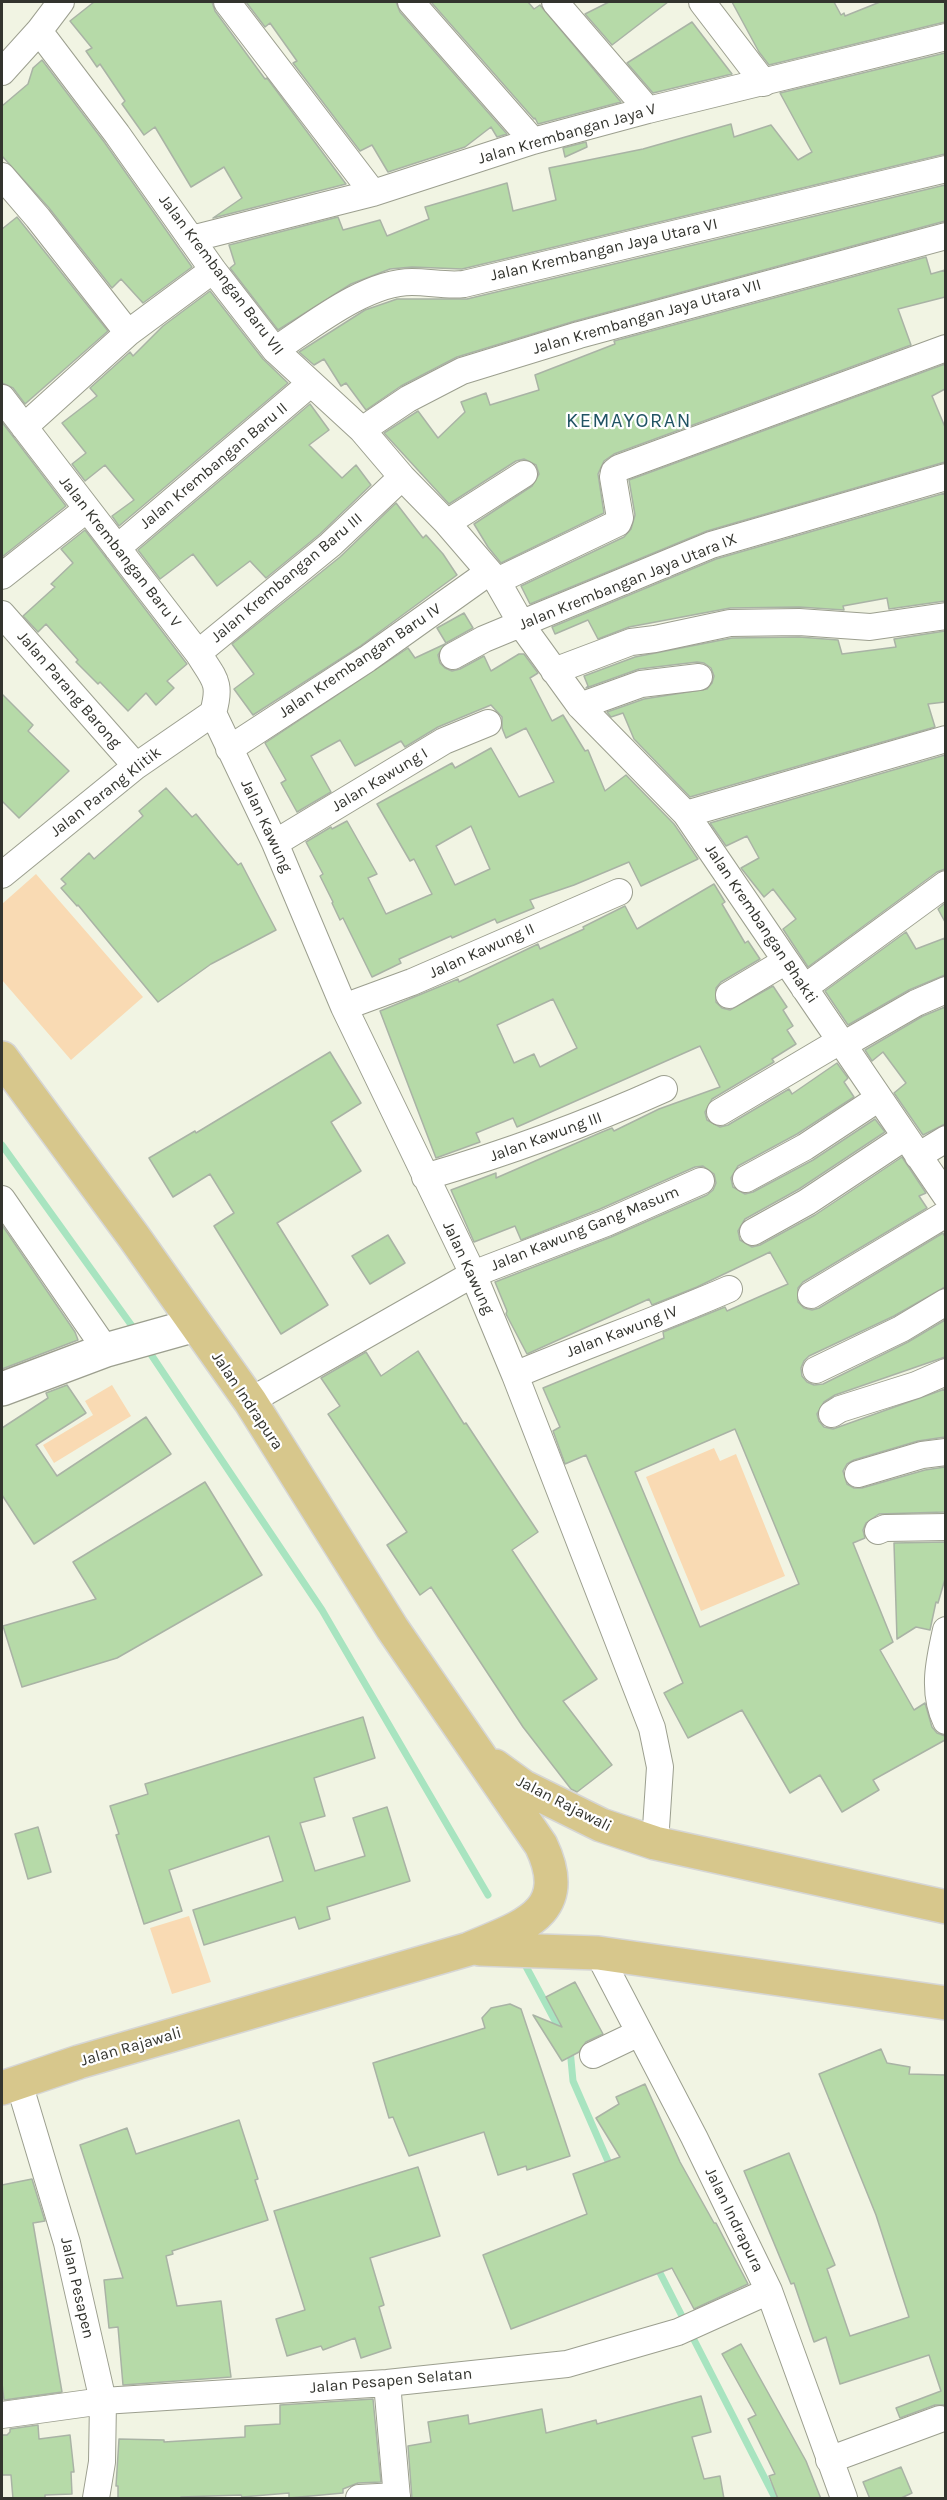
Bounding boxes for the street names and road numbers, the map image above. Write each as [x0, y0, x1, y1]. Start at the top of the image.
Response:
street label: Jalan Krembangan Jaya V [476, 99, 658, 169]
street label: Jalan Krembangan Baru VII [154, 191, 288, 359]
street label: Jalan Krembangan Jaya Utara VI [489, 215, 719, 285]
street label: Jalan Krembangan Jaya Utara VII [531, 275, 763, 359]
street label: Jalan Krembangan Baru II [136, 399, 292, 533]
street label: Jalan Krembangan Baru V [55, 472, 185, 632]
street label: Jalan Krembangan Baru III [208, 509, 366, 647]
street label: Jalan Krembangan Jaya Utara IX [516, 529, 740, 635]
street label: Jalan Krembangan Baru IV [275, 600, 445, 722]
street label: Jalan Parang Barong [13, 628, 125, 752]
street label: Jalan Parang Klitik [47, 743, 165, 841]
street label: Jalan Kawung I [328, 744, 432, 816]
street label: Jalan Kawung [236, 776, 296, 876]
street label: Jalan Krembangan Bhakti [700, 841, 822, 1007]
street label: Jalan Kawung II [426, 919, 538, 983]
street label: Jalan Kawung III [487, 1108, 605, 1166]
street label: Jalan Kawung Gang Masum [488, 1182, 682, 1276]
street label: Jalan Kawung [438, 1218, 498, 1318]
street label: Jalan Kawung IV [564, 1302, 680, 1362]
street label: Jalan Indrapura [207, 1348, 287, 1454]
street label: Jalan Rajawali [513, 1772, 615, 1836]
street label: Jalan Rajawali [78, 2023, 184, 2071]
street label: Jalan Indrapura [700, 2165, 768, 2275]
street label: Jalan Pesapen [56, 2235, 98, 2341]
street label: Jalan Pesapen Selatan [309, 2364, 473, 2398]

